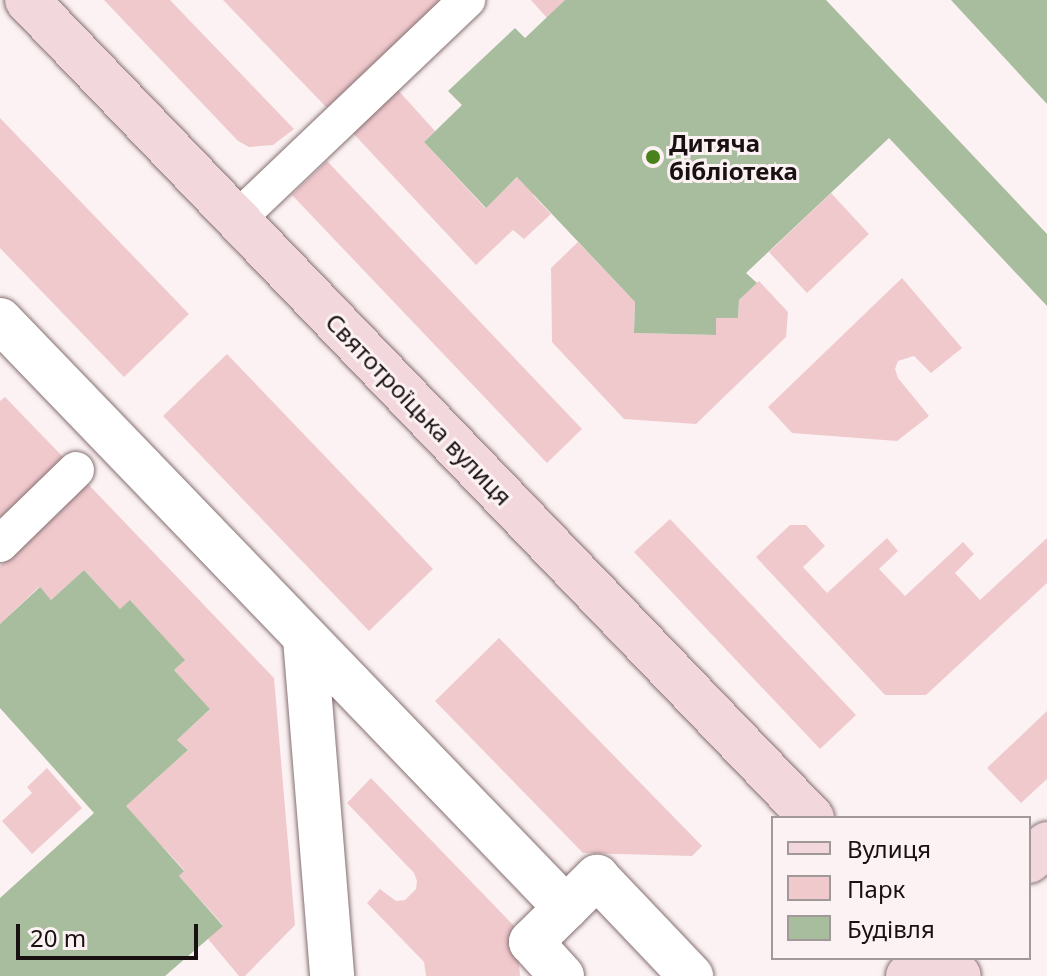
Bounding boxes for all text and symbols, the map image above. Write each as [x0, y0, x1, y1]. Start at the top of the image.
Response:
place label: Дитяча бібліотека [669, 129, 798, 185]
marker: Дитяча бібліотека [644, 148, 662, 166]
street label: Святотроїцька вулиця [320, 307, 518, 511]
legend [771, 816, 1031, 960]
text: Вулиця [847, 832, 931, 865]
text: Парк [847, 872, 905, 905]
scale bar [20, 908, 202, 958]
text: Будівля [847, 912, 935, 945]
text: 20 m [30, 921, 86, 954]

